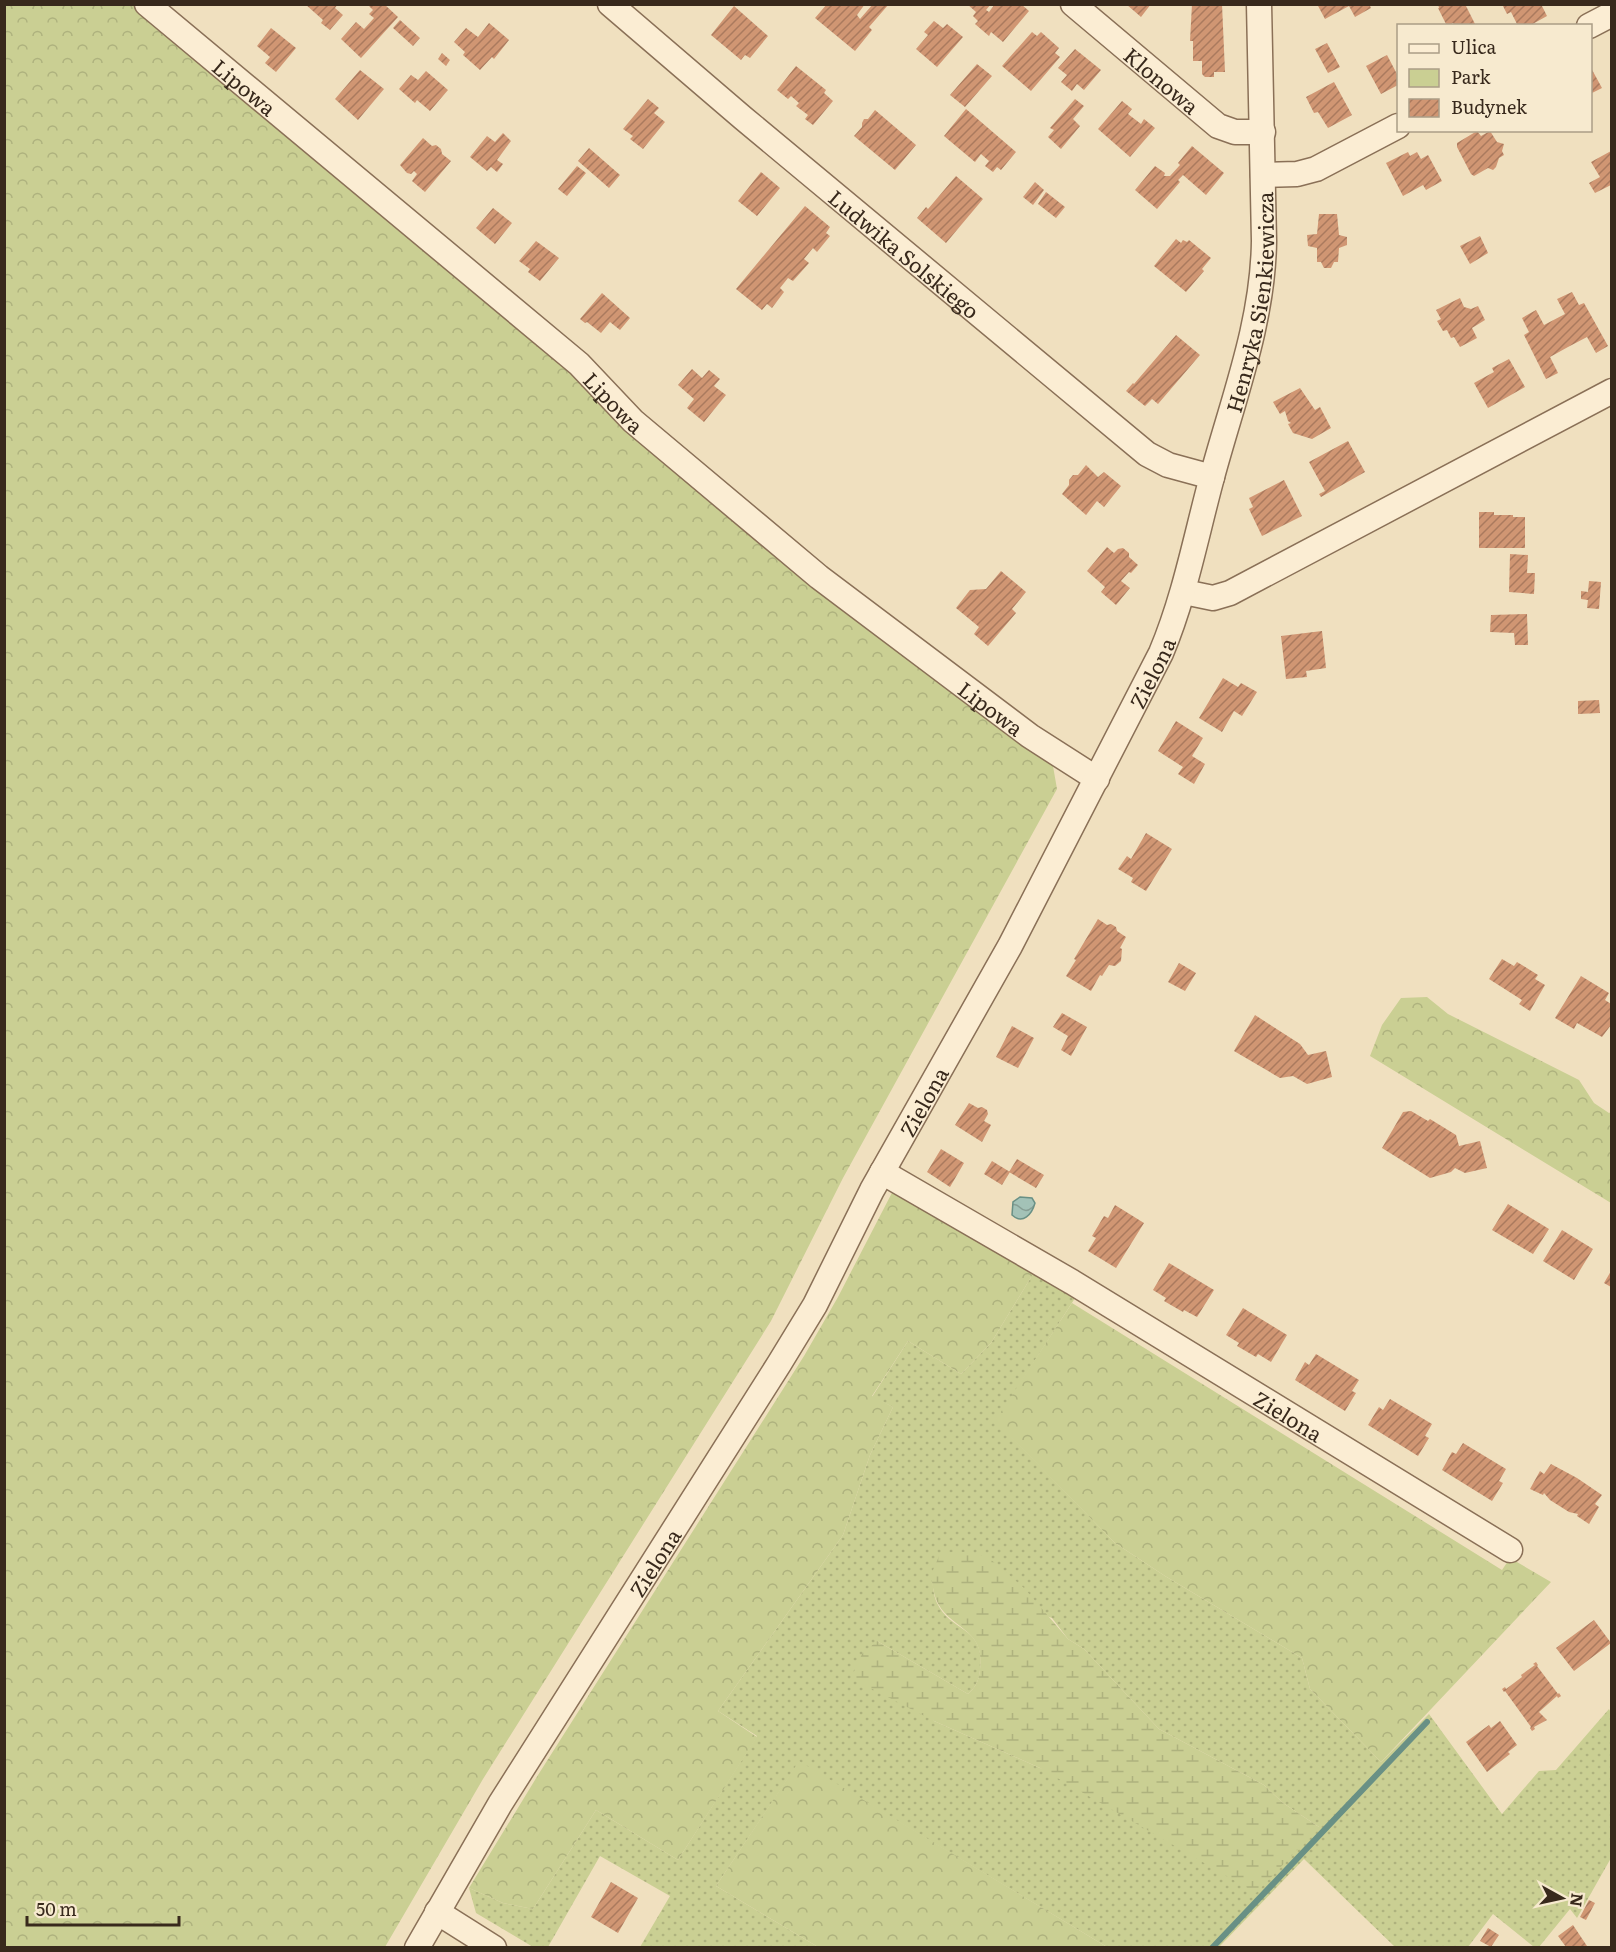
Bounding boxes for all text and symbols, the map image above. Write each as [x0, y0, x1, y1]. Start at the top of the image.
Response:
legend [1397, 24, 1592, 132]
text: Ulica [1451, 33, 1497, 60]
street label: Klonowa [1118, 39, 1207, 121]
street label: Lipowa [207, 50, 284, 122]
text: Park [1451, 63, 1492, 90]
text: Budynek [1451, 93, 1528, 120]
street label: Ludwika Solskiego [823, 181, 987, 325]
street label: Henryka Sienkiewicza [1216, 191, 1280, 416]
street label: Lipowa [578, 364, 651, 440]
street label: Zielona [1120, 632, 1182, 713]
street label: Lipowa [953, 672, 1031, 742]
street label: Zielona [890, 1060, 955, 1141]
street label: Zielona [1249, 1382, 1330, 1448]
street label: Zielona [620, 1521, 687, 1602]
north arrow [1532, 1868, 1592, 1928]
scale bar [27, 1889, 178, 1927]
text: N [1565, 1892, 1591, 1909]
text: 50 m [36, 1895, 77, 1922]

